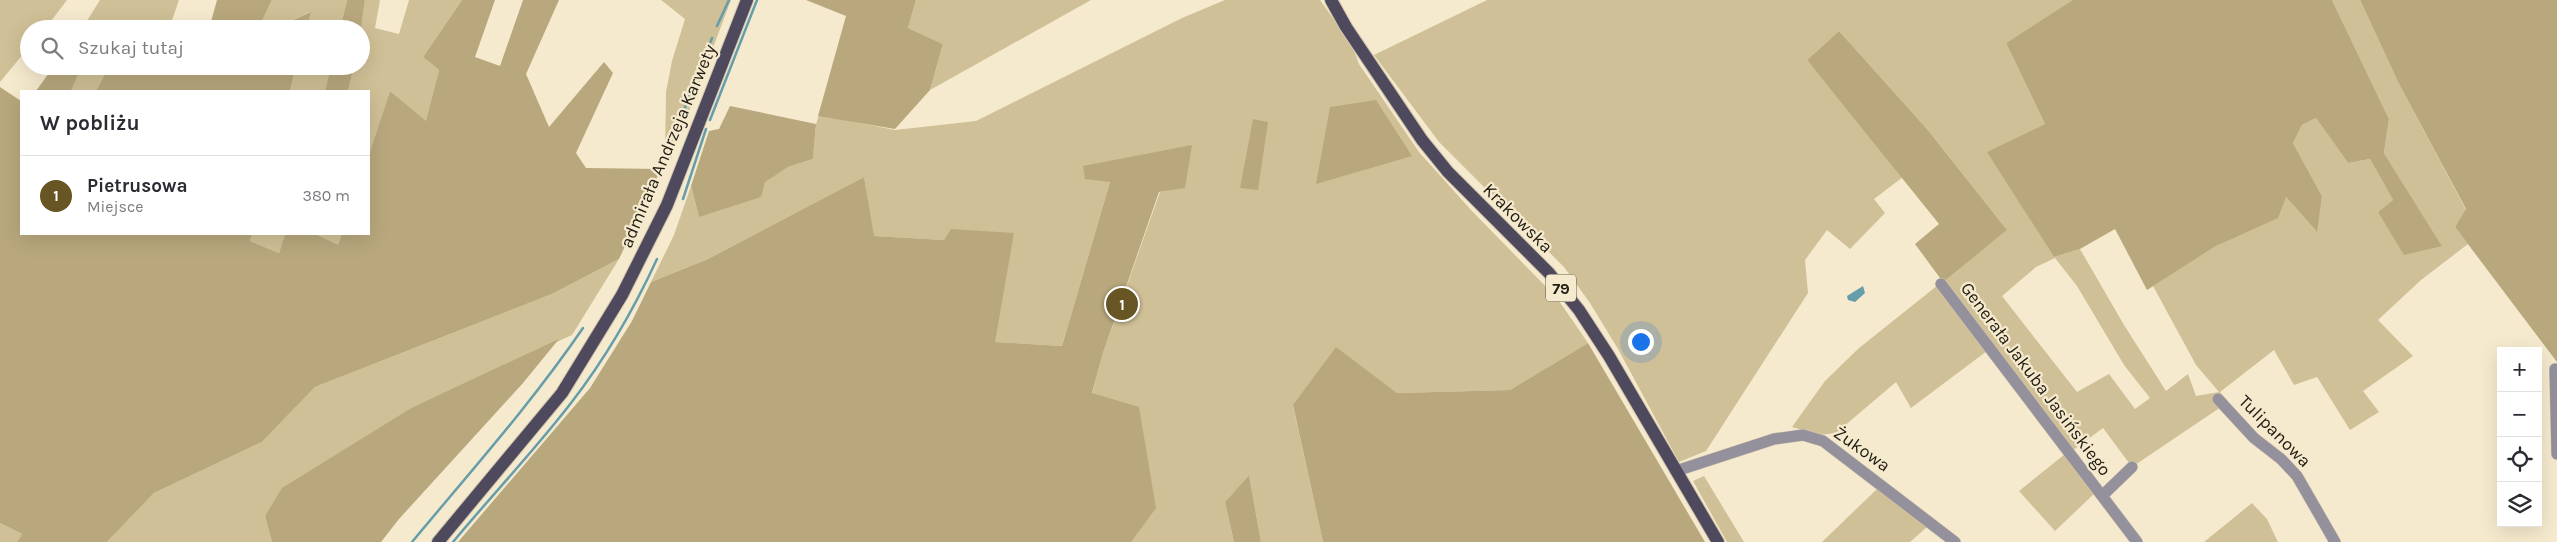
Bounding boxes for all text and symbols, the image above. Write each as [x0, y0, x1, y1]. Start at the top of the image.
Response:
search box [20, 20, 370, 75]
icon: search [38, 34, 66, 62]
text: Szukaj tutaj [78, 37, 184, 59]
street label: admirała Andrzeja Karwety [615, 40, 721, 251]
text: W pobliżu [40, 111, 140, 135]
text: Pietrusowa [87, 175, 188, 197]
street label: Krakowska [1478, 178, 1558, 258]
text: 1 [53, 186, 59, 205]
text: 380 m [302, 186, 350, 205]
text: Miejsce [87, 197, 143, 216]
road number: 79 [1546, 274, 1576, 302]
street label: Generała Jakuba Jasińskiego [1956, 278, 2116, 480]
pin: 1 [1106, 285, 1138, 323]
your location [1628, 329, 1654, 355]
map controls [2497, 347, 2542, 527]
button: + [2497, 347, 2542, 392]
street label: Tulipanowa [2234, 390, 2316, 472]
button: − [2497, 392, 2542, 437]
street label: Żukowa [1829, 421, 1895, 477]
button: locate [2497, 437, 2542, 482]
button: layers [2497, 482, 2542, 527]

